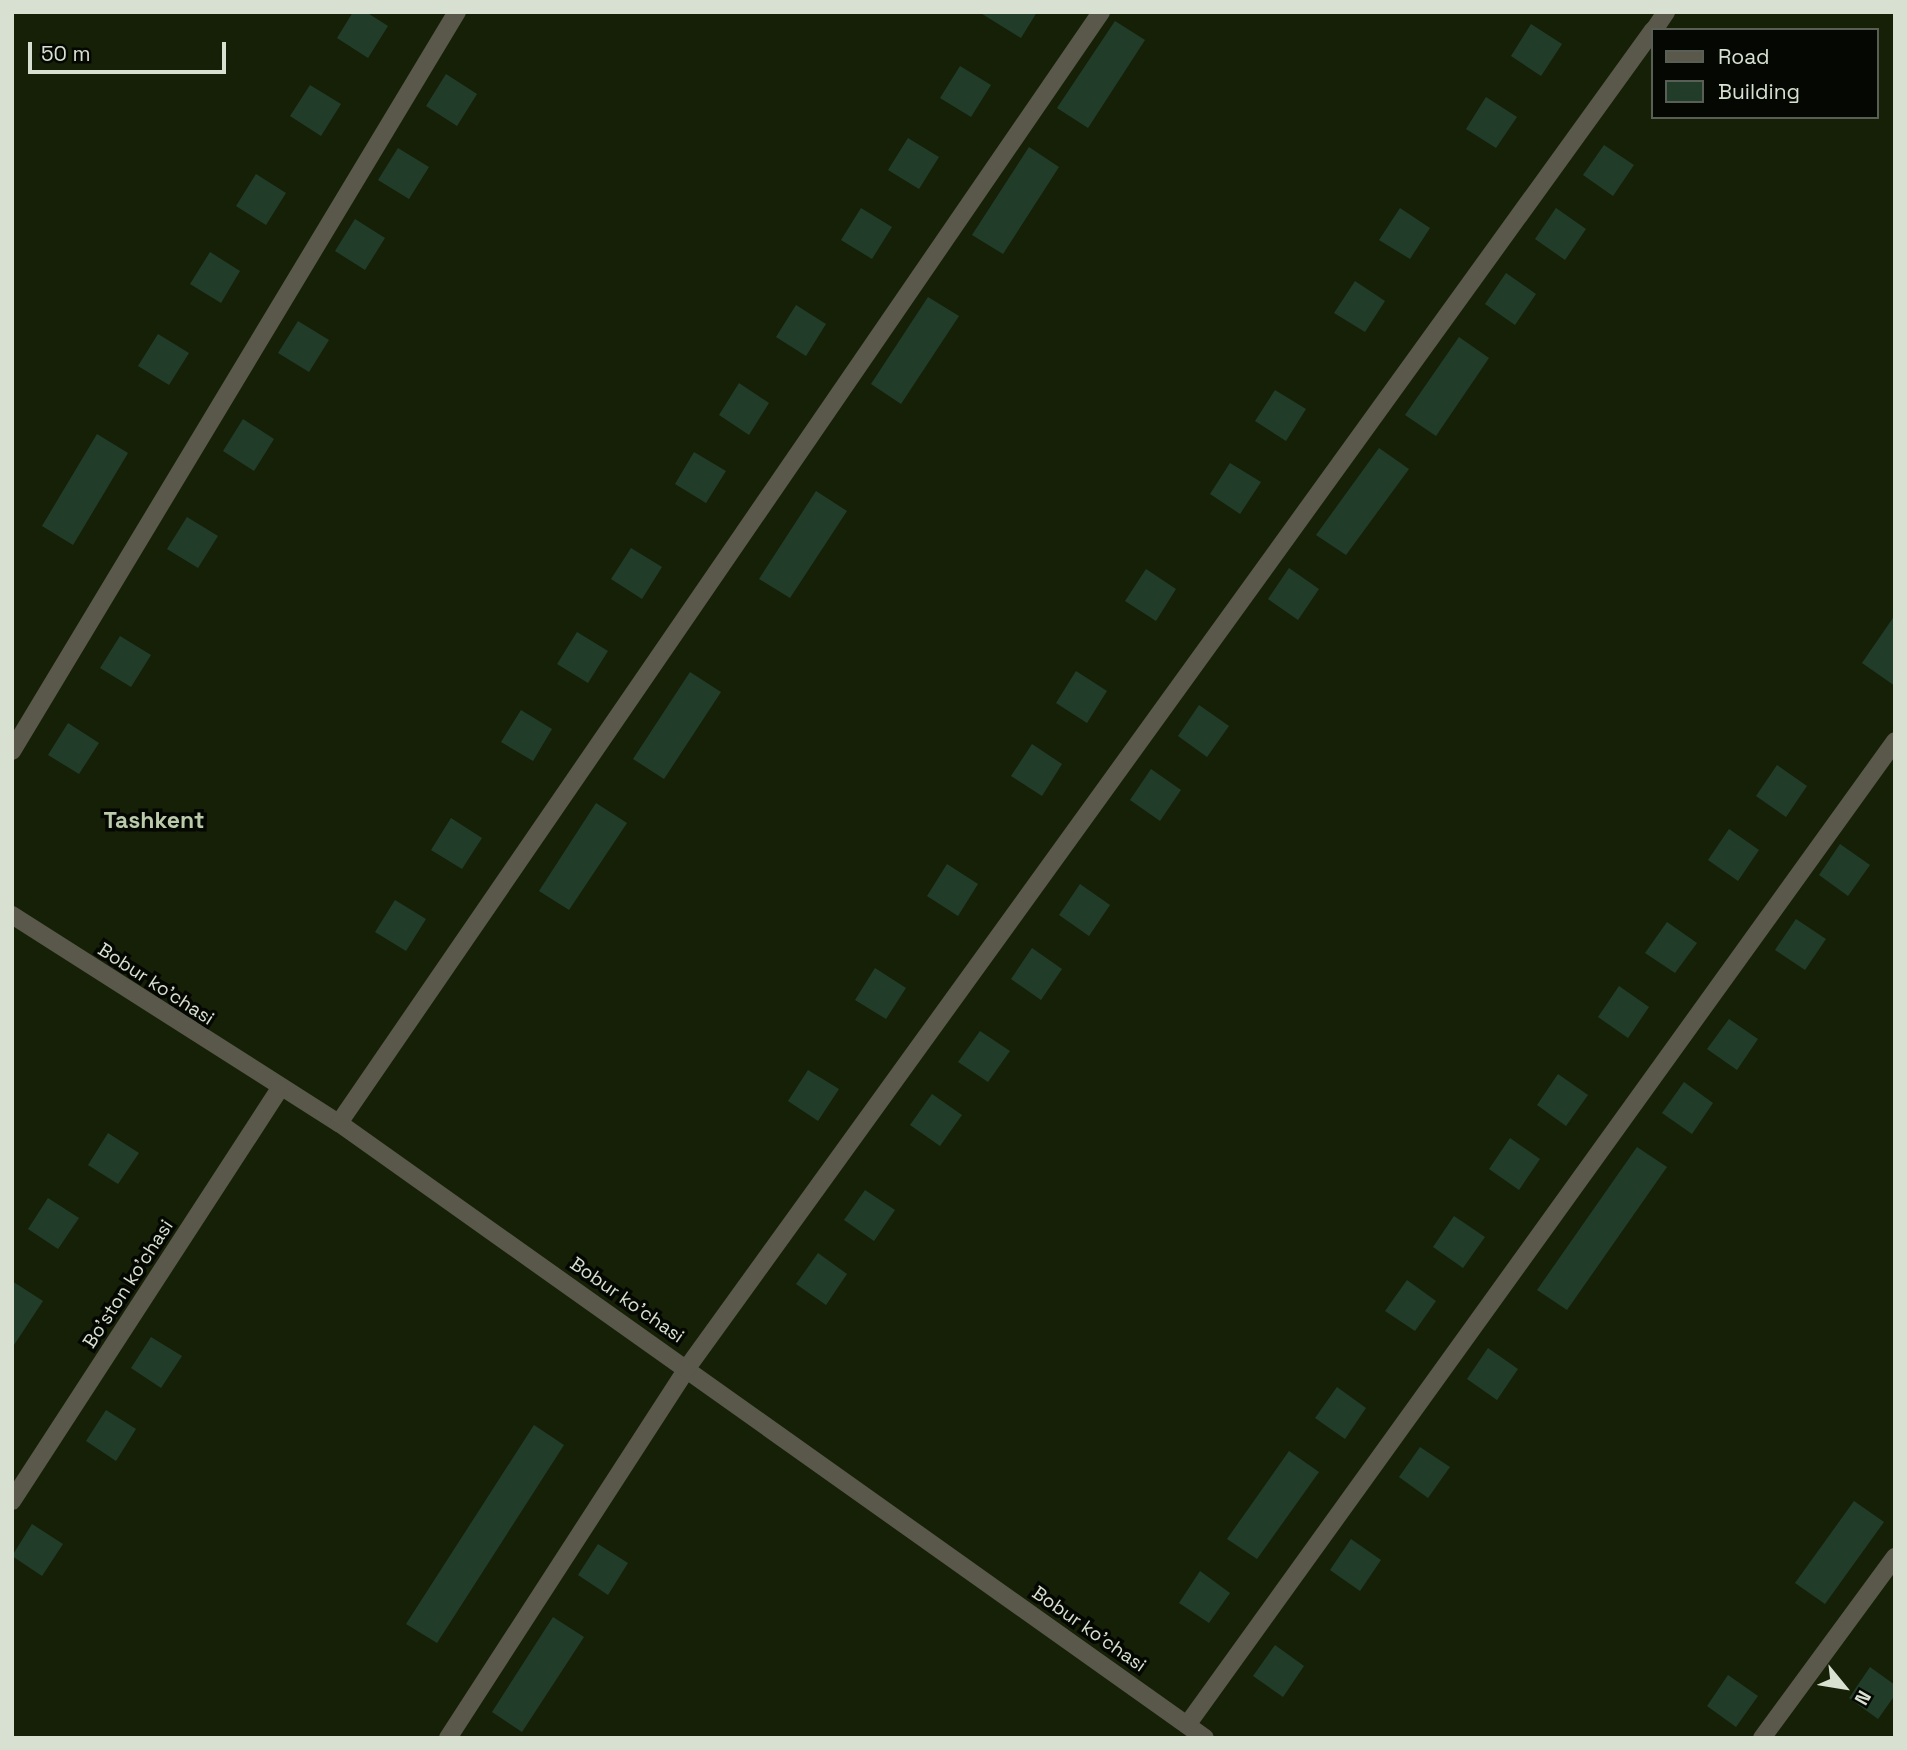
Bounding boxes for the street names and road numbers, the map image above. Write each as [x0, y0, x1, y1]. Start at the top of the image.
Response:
street label: Bobur ko'chasi [94, 938, 218, 1030]
street label: Bo'ston ko'chasi [78, 1216, 178, 1352]
street label: Bobur ko'chasi [566, 1252, 688, 1348]
street label: Bobur ko'chasi [1028, 1581, 1150, 1677]

